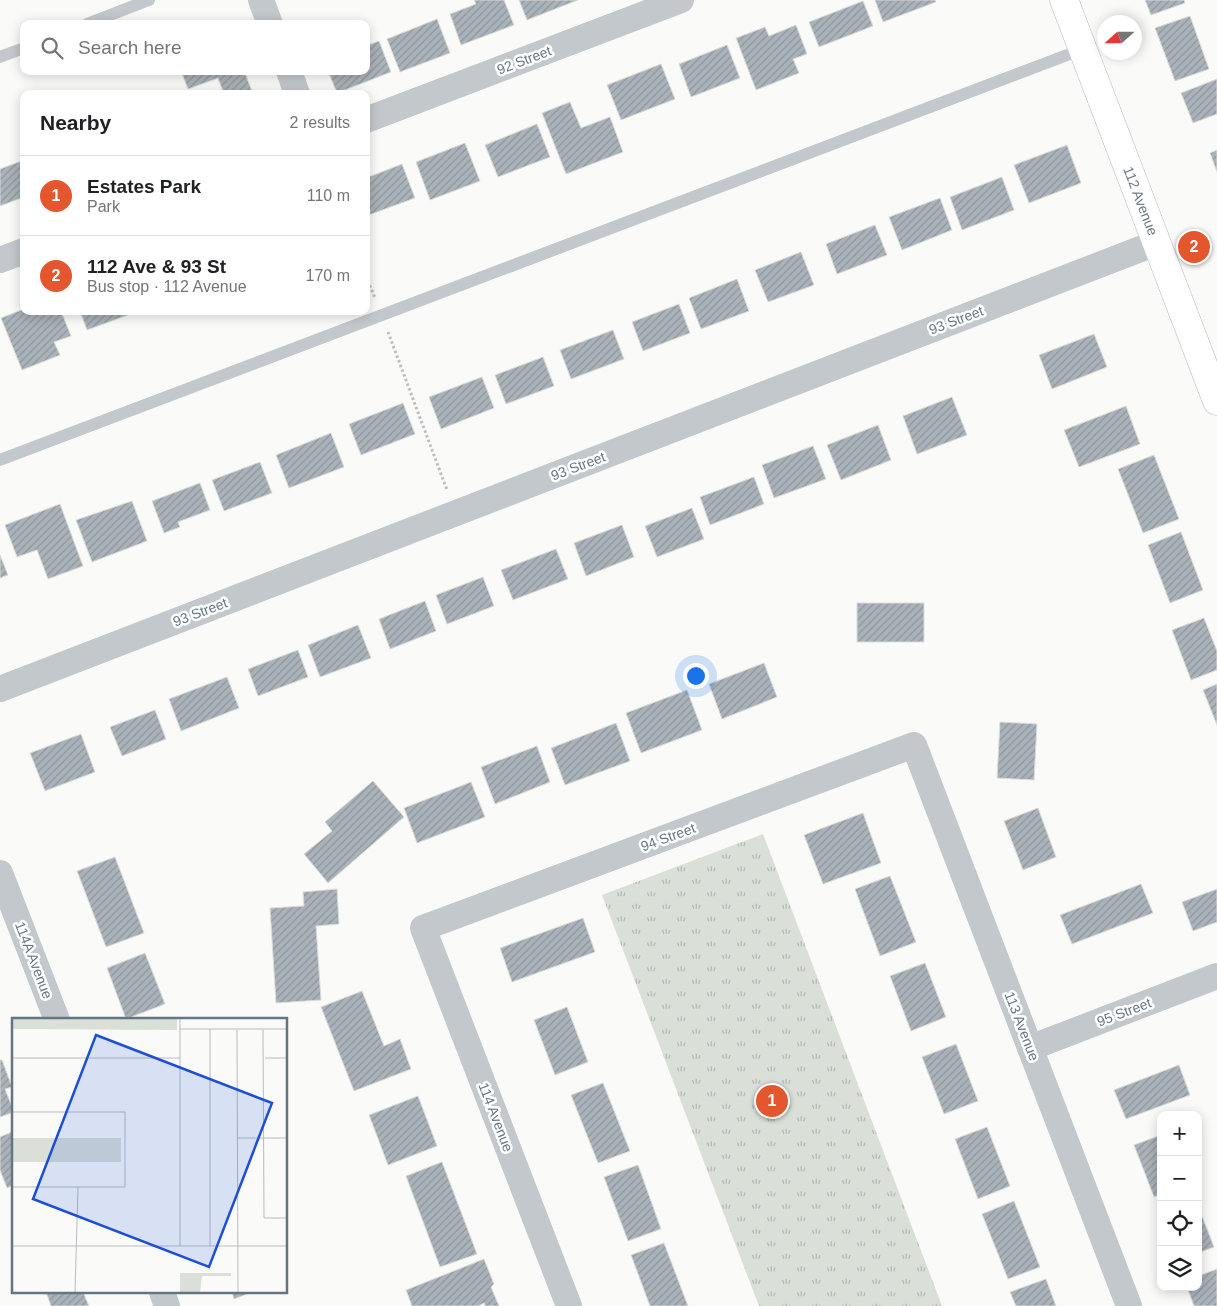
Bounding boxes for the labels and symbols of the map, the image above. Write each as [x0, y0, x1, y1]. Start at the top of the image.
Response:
north arrow [1097, 15, 1142, 60]
street label: 92 Street [495, 42, 553, 78]
street label: 112 Avenue [1120, 164, 1161, 238]
pin: 2 [1178, 228, 1210, 266]
street label: 93 Street [927, 302, 985, 338]
street label: 93 Street [549, 448, 607, 484]
street label: 93 Street [171, 594, 229, 630]
your location [683, 663, 709, 689]
street label: 94 Street [639, 820, 698, 854]
street label: 114A Avenue [12, 919, 56, 1001]
street label: 113 Avenue [1002, 989, 1043, 1063]
street label: 95 Street [1095, 994, 1153, 1030]
inset map [12, 1018, 288, 1294]
street label: 114 Avenue [476, 1080, 517, 1154]
pin: 1 [756, 1082, 788, 1120]

